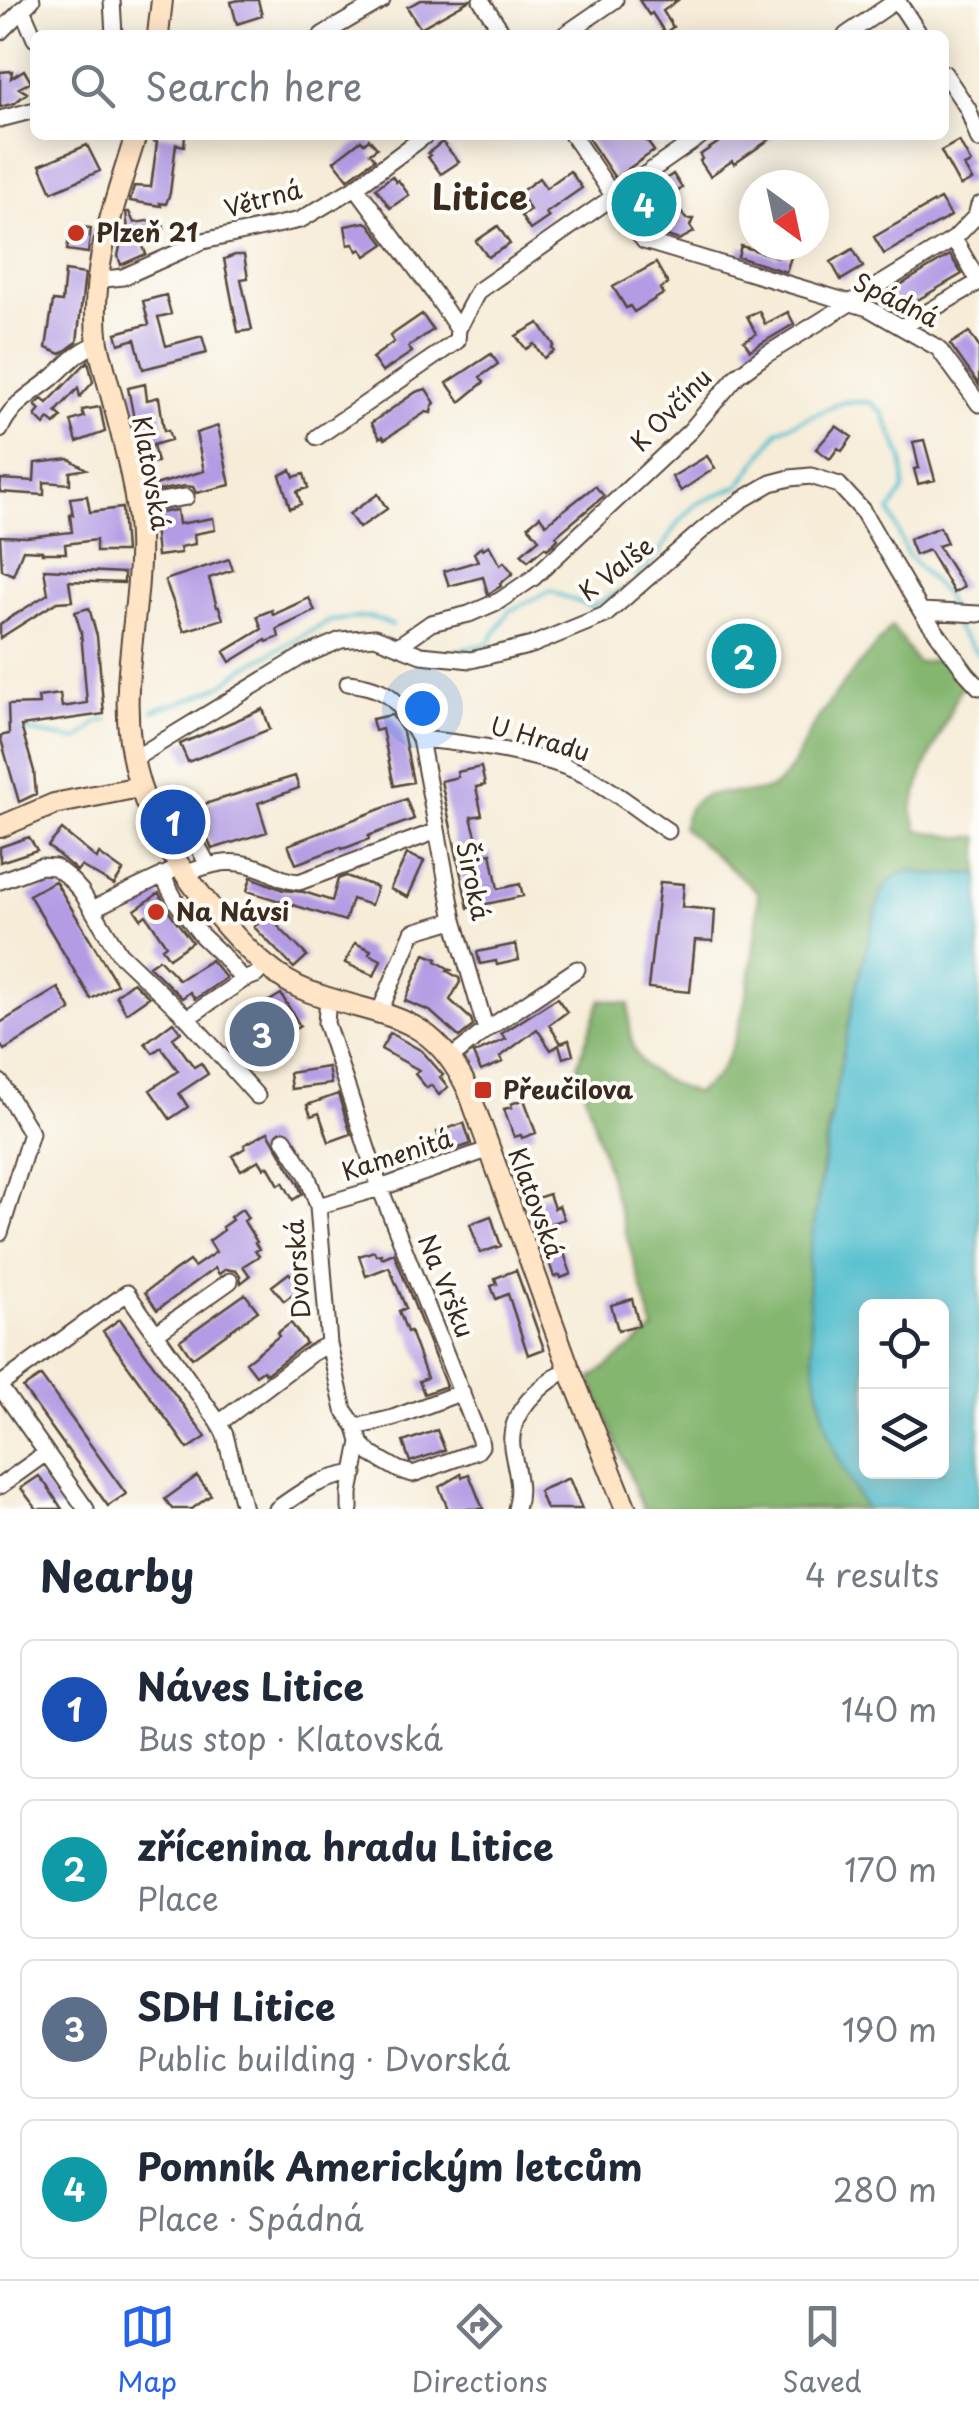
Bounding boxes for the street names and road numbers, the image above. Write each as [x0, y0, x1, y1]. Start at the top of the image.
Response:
street label: Větrná [220, 169, 306, 227]
street label: Spádná [847, 262, 946, 336]
street label: K Ovčínu [621, 359, 720, 460]
street label: Klatovská [123, 413, 181, 533]
street label: K Valše [570, 527, 661, 610]
street label: U Hradu [486, 706, 595, 770]
street label: Široká [447, 838, 501, 924]
street label: Kamenitá [336, 1118, 457, 1190]
street label: Klatovská [499, 1142, 575, 1264]
street label: Dvorská [275, 1218, 319, 1320]
street label: Na Vršku [409, 1228, 485, 1343]

